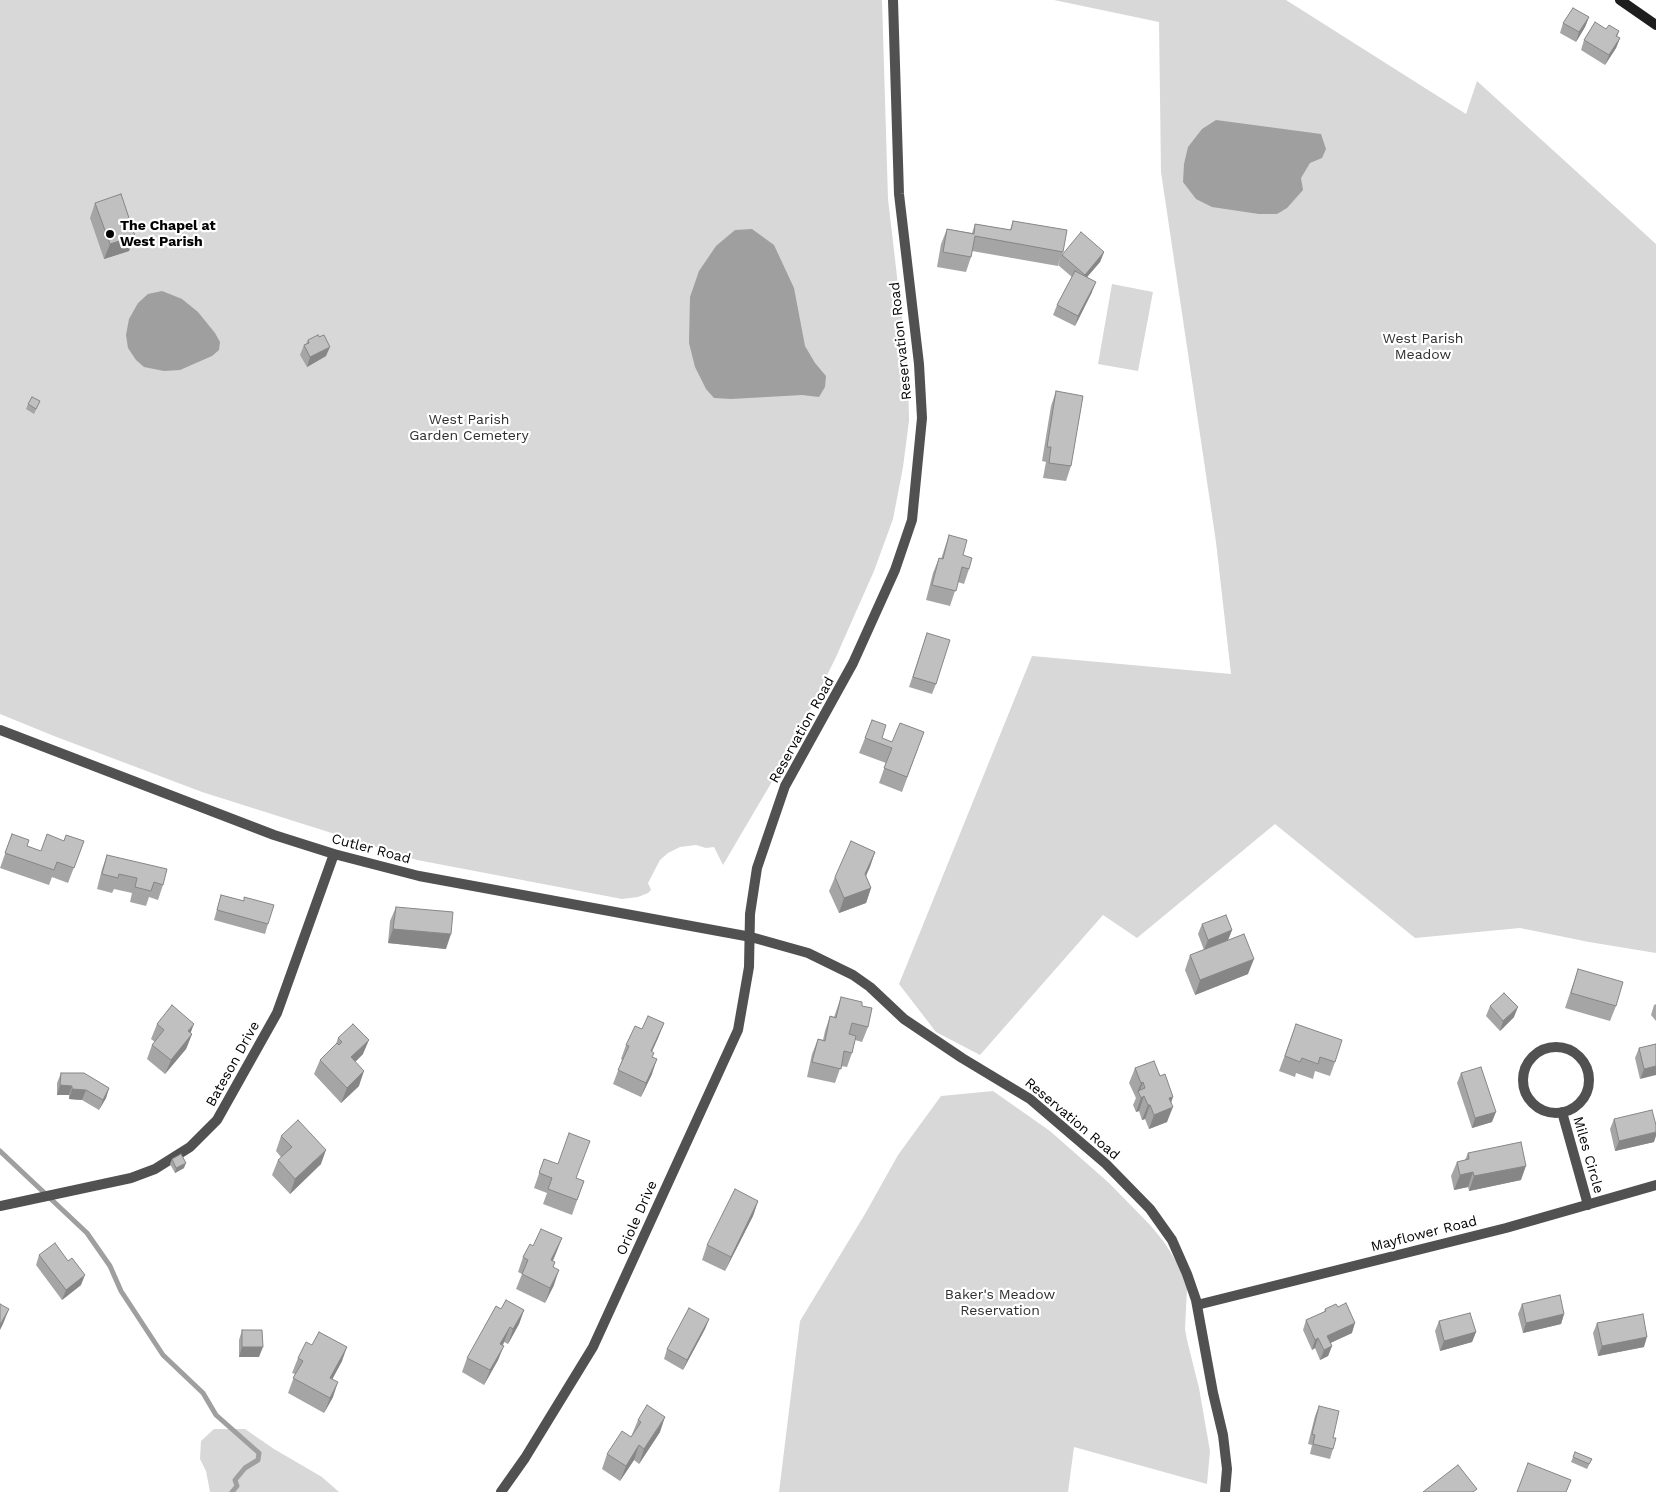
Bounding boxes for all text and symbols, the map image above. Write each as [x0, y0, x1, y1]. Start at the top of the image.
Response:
place label: The Chapel at West Parish [120, 218, 216, 250]
marker: The Chapel at West Parish [104, 228, 116, 240]
street label: Reservation Road [886, 281, 916, 401]
park label: West Parish Meadow [1382, 331, 1464, 364]
park label: West Parish Garden Cemetery [409, 412, 529, 444]
street label: Reservation Road [766, 674, 838, 786]
street label: Cutler Road [330, 830, 412, 868]
street label: Bateson Drive [203, 1018, 263, 1110]
street label: Reservation Road [1021, 1074, 1123, 1164]
street label: Miles Circle [1569, 1115, 1607, 1195]
street label: Oriole Drive [613, 1178, 661, 1258]
street label: Mayflower Road [1369, 1213, 1479, 1255]
park label: Baker's Meadow Reservation [945, 1287, 1055, 1320]

